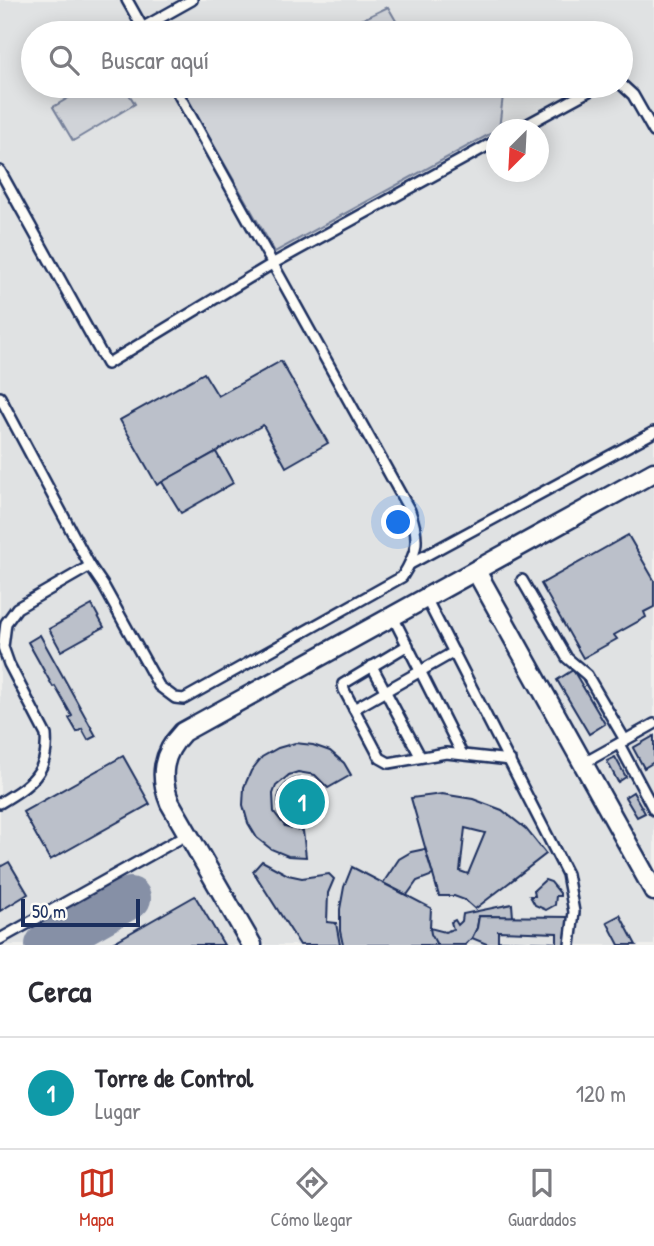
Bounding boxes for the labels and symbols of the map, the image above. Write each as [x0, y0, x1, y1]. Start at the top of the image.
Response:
north arrow [486, 119, 549, 182]
your location [381, 505, 415, 539]
pin: 1 [279, 776, 325, 828]
scale bar [21, 896, 140, 928]

